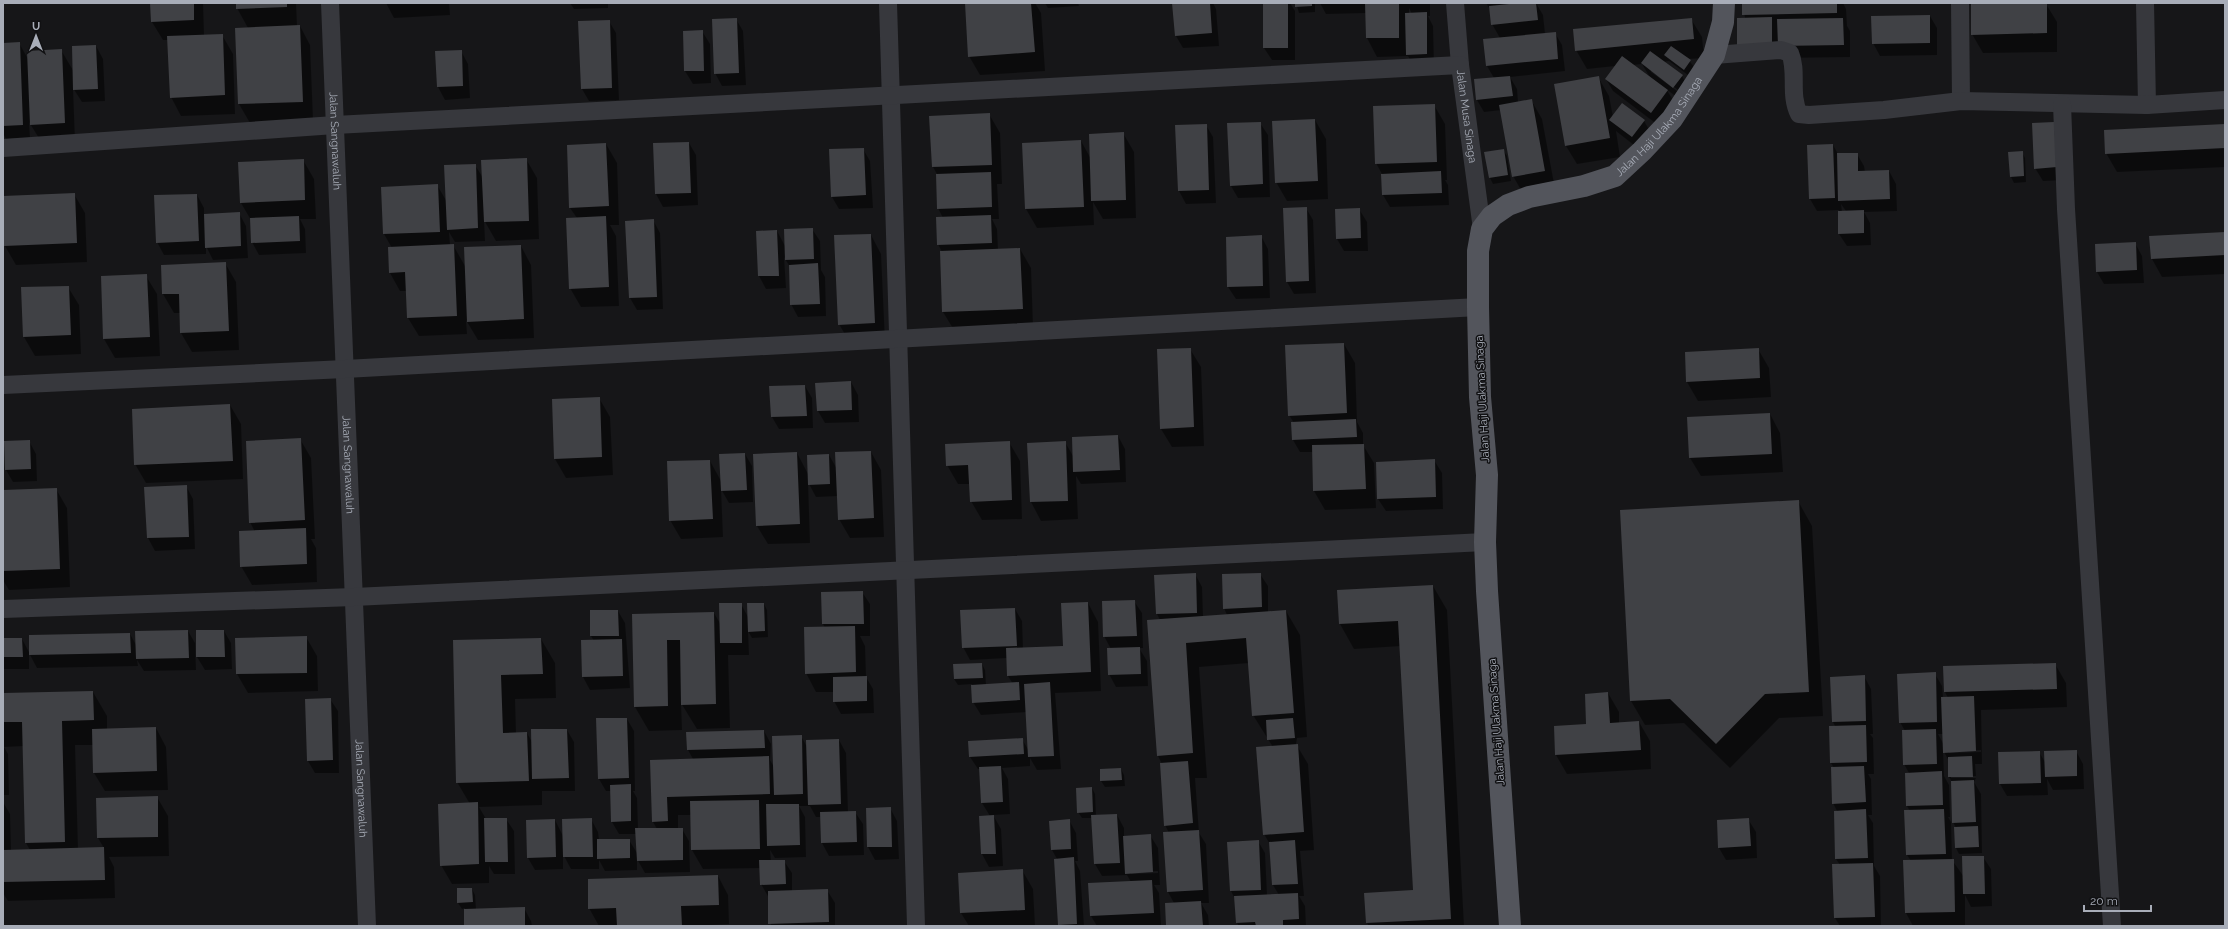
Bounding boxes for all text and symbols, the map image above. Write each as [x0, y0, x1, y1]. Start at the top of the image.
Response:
north arrow [16, 16, 56, 56]
text: U [32, 20, 40, 33]
street label: Jalan Musa Sinaga [1454, 69, 1479, 164]
street label: Jalan Haji Ulakma Sinaga [1613, 74, 1705, 179]
street label: Jalan Sangnawaluh [327, 91, 343, 190]
street label: Jalan Haji Ulakma Sinaga [1473, 335, 1492, 463]
street label: Jalan Sangnawaluh [340, 415, 356, 514]
street label: Jalan Haji Ulakma Sinaga [1486, 658, 1507, 786]
street label: Jalan Sangnawaluh [353, 739, 369, 838]
scale bar [2084, 887, 2151, 913]
text: 20 m [2090, 894, 2118, 908]

